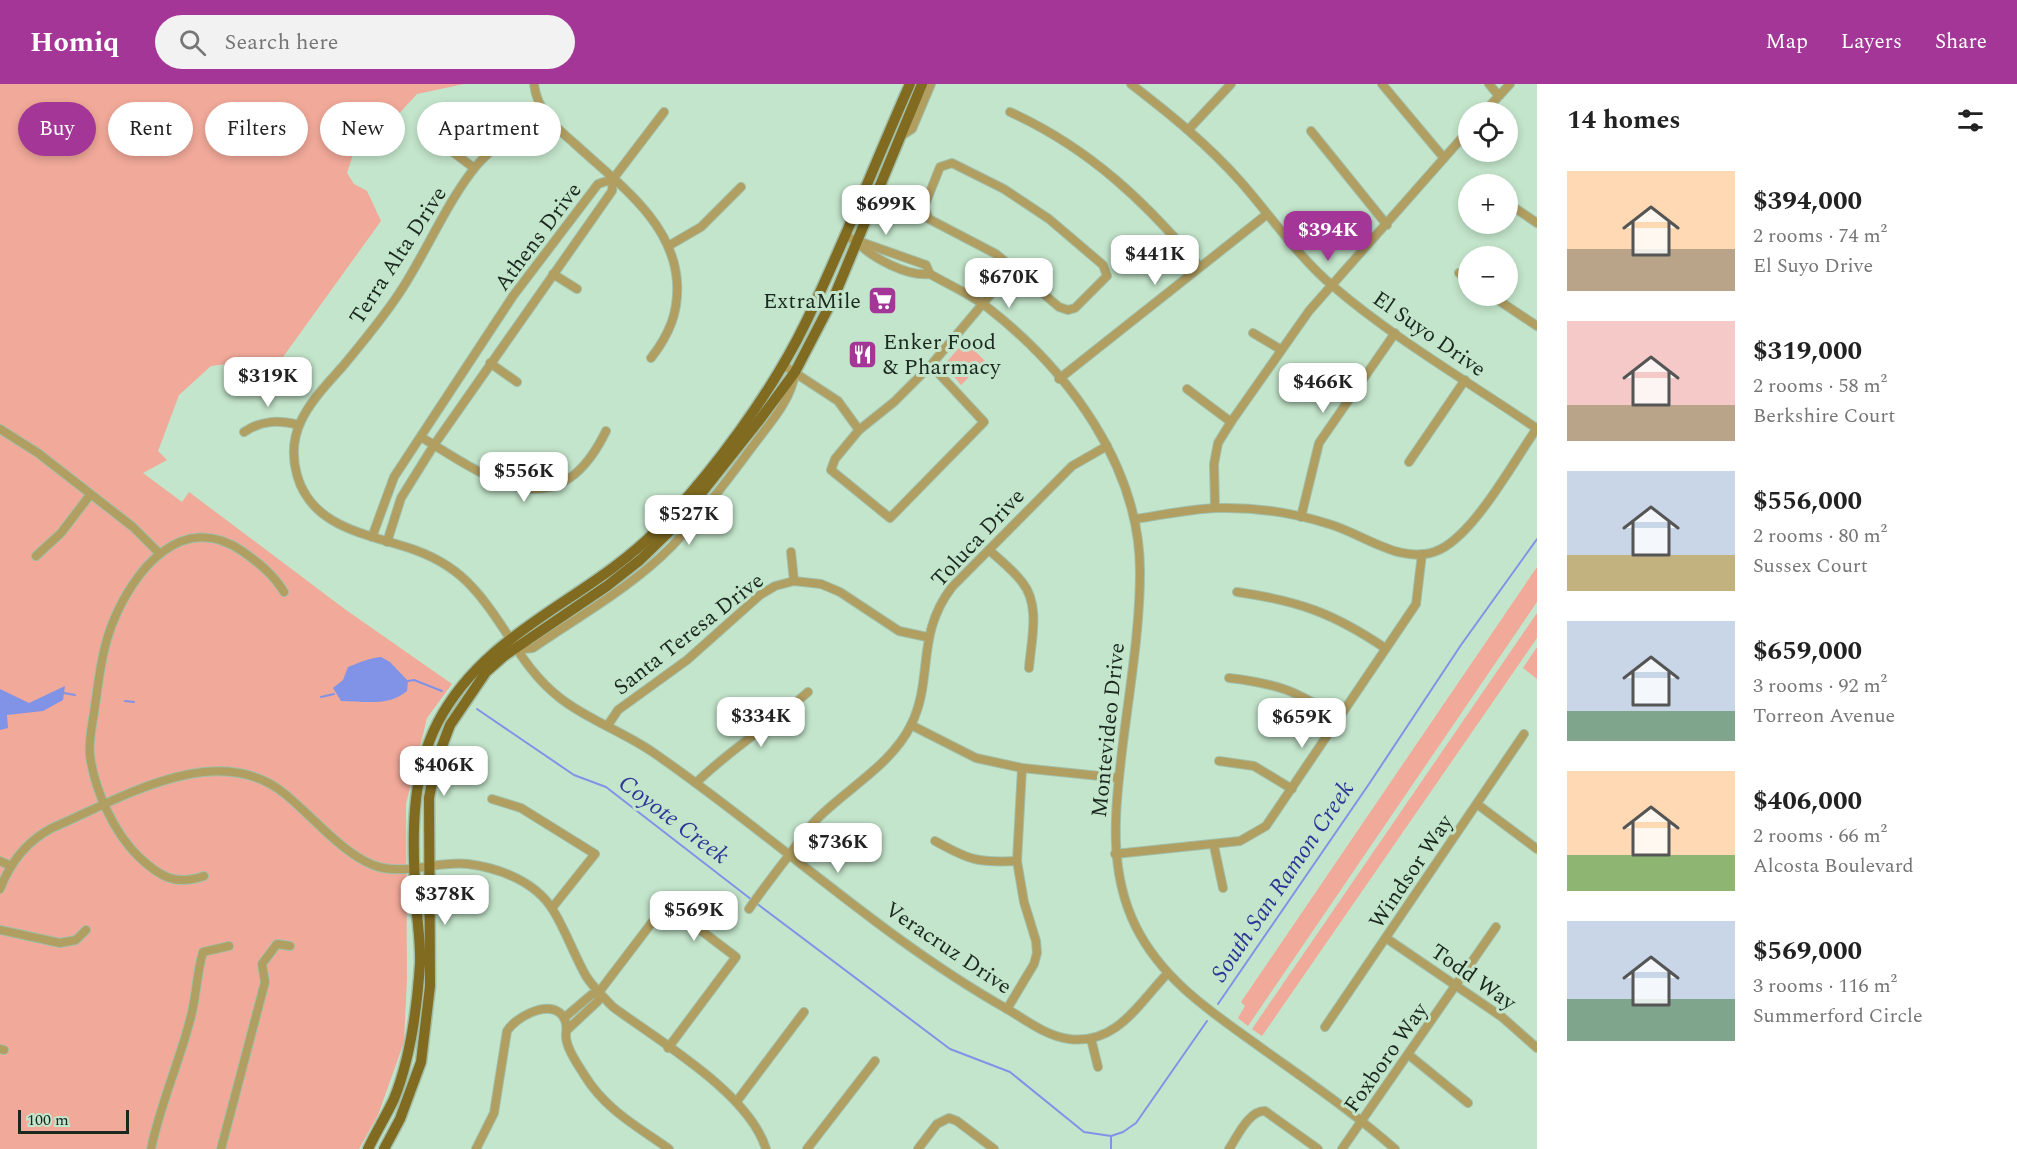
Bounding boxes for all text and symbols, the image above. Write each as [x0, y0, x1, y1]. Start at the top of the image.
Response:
search box [155, 15, 575, 69]
text: Homiq [30, 21, 119, 64]
icon: search [176, 26, 209, 59]
text: Search here [224, 26, 339, 59]
text: Map [1766, 26, 1808, 58]
text: Layers [1841, 26, 1902, 58]
text: Share [1935, 26, 1987, 58]
text: 14 homes [1567, 100, 1681, 140]
chip: Buy [18, 102, 96, 156]
chip: Rent [108, 102, 193, 156]
chip: Filters [205, 102, 308, 156]
chip: New [320, 102, 405, 156]
chip: Apartment [417, 102, 561, 156]
map controls [1458, 102, 1518, 306]
button: locate [1458, 102, 1518, 162]
icon: filters [1954, 104, 1987, 137]
button: + [1458, 174, 1518, 234]
street label: Athens Drive [486, 176, 590, 298]
street label: Terra Alta Drive [341, 180, 455, 331]
text: $394,000 [1753, 181, 1862, 221]
pin: $699K [844, 185, 928, 236]
text: $699K [856, 189, 916, 219]
icon: home [1615, 195, 1687, 267]
pin: $394K [1286, 211, 1370, 262]
text: $394K [1298, 215, 1358, 245]
text: 2 rooms · 74 m² [1753, 221, 1887, 251]
pin: $441K [1113, 235, 1197, 286]
text: $441K [1125, 239, 1185, 269]
button: − [1458, 246, 1518, 306]
text: El Suyo Drive [1753, 251, 1873, 281]
pin: $670K [967, 258, 1051, 309]
text: $670K [979, 262, 1039, 292]
street label: El Suyo Drive [1366, 283, 1493, 386]
supermarket icon: ExtraMile [866, 284, 898, 316]
place label: ExtraMile [763, 285, 861, 318]
place label: Enker Food & Pharmacy [883, 326, 1002, 384]
text: $319,000 [1753, 331, 1862, 371]
restaurant icon: Enker Food & Pharmacy [846, 338, 878, 370]
icon: home [1615, 345, 1687, 417]
pin: $319K [226, 357, 310, 408]
text: $319K [238, 361, 298, 391]
pin: $466K [1281, 363, 1365, 414]
text: $466K [1293, 367, 1353, 397]
text: 2 rooms · 58 m² [1753, 371, 1887, 401]
text: Berkshire Court [1753, 401, 1895, 431]
pin: $556K [482, 452, 566, 503]
text: $556K [494, 456, 554, 486]
street label: Toluca Drive [923, 481, 1033, 595]
text: $556,000 [1753, 481, 1862, 521]
pin: $527K [647, 495, 731, 546]
icon: home [1615, 495, 1687, 567]
text: $527K [659, 499, 719, 529]
text: 2 rooms · 80 m² [1753, 521, 1887, 551]
text: Sussex Court [1753, 551, 1868, 581]
street label: Santa Teresa Drive [607, 565, 771, 704]
text: $659,000 [1753, 631, 1862, 671]
street label: Montevideo Drive [1083, 641, 1134, 819]
icon: home [1615, 645, 1687, 717]
text: 3 rooms · 92 m² [1753, 671, 1887, 701]
pin: $334K [719, 697, 803, 748]
pin: $659K [1260, 698, 1344, 749]
text: $334K [731, 701, 791, 731]
text: Torreon Avenue [1753, 701, 1895, 731]
text: $659K [1272, 702, 1332, 732]
pin: $406K [402, 746, 486, 797]
text: $406K [414, 750, 474, 780]
water label: Coyote Creek [610, 766, 737, 874]
water label: South San Ramon Creek [1202, 774, 1364, 989]
text: $406,000 [1753, 781, 1862, 821]
icon: home [1615, 795, 1687, 867]
street label: Windsor Way [1361, 807, 1462, 936]
text: 2 rooms · 66 m² [1753, 821, 1887, 851]
pin: $736K [796, 823, 880, 874]
text: $736K [808, 827, 868, 857]
text: Alcosta Boulevard [1753, 851, 1914, 881]
pin: $378K [403, 875, 487, 926]
text: $378K [415, 879, 475, 909]
pin: $569K [652, 891, 736, 942]
street label: Veracruz Drive [878, 893, 1018, 1003]
text: $569K [664, 895, 724, 925]
text: $569,000 [1753, 931, 1862, 971]
street label: Todd Way [1423, 936, 1524, 1020]
icon: home [1615, 945, 1687, 1017]
text: 3 rooms · 116 m² [1753, 971, 1897, 1001]
street label: Foxboro Way [1336, 995, 1437, 1120]
text: Summerford Circle [1753, 1001, 1923, 1031]
scale bar [18, 1107, 129, 1134]
text: 100 m [27, 1108, 69, 1132]

